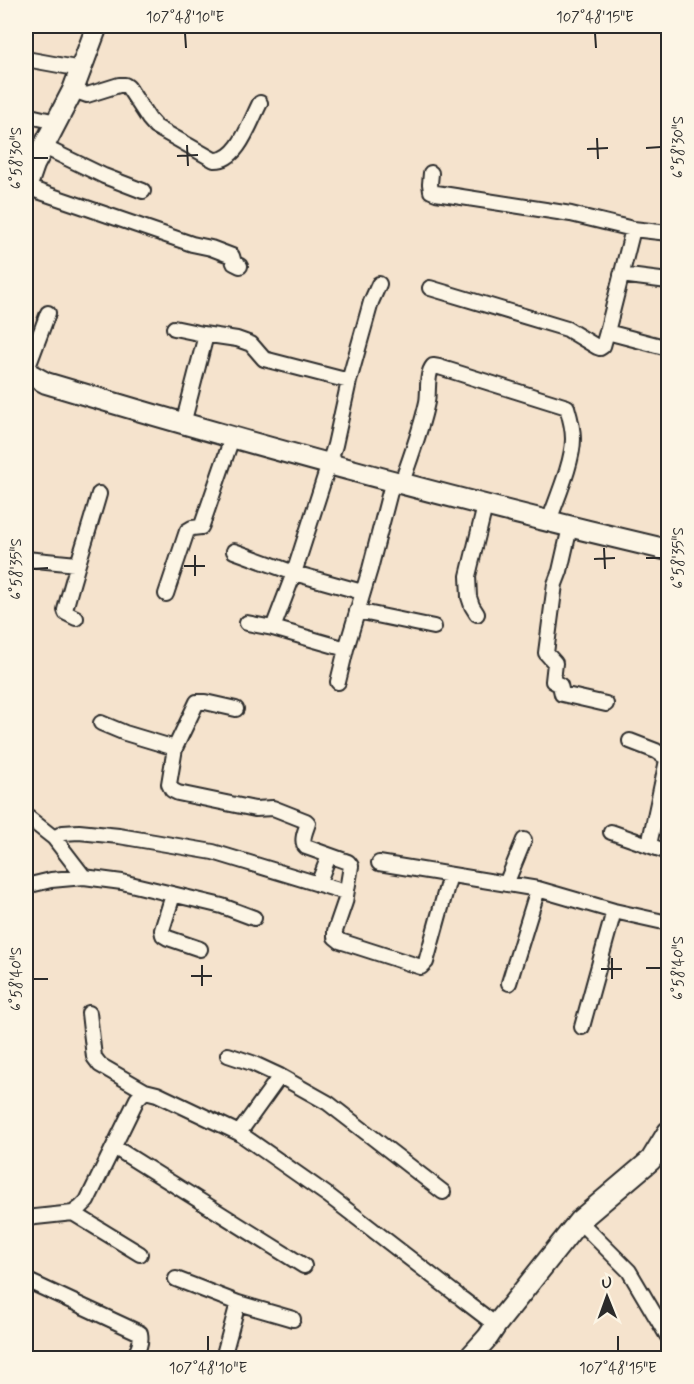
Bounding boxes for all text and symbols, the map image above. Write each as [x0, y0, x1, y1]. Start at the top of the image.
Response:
text: 107°48'10"E [146, 8, 224, 28]
text: 107°48'15"E [556, 8, 634, 28]
text: 6°58'30"S [669, 116, 689, 178]
text: 6°58'30"S [7, 127, 27, 189]
text: 6°58'35"S [669, 527, 689, 589]
text: 6°58'35"S [7, 538, 27, 600]
text: 6°58'40"S [669, 936, 689, 1000]
text: 6°58'40"S [7, 947, 27, 1011]
north arrow [577, 1267, 637, 1327]
text: U [601, 1273, 612, 1294]
text: 107°48'10"E [169, 1359, 247, 1379]
text: 107°48'15"E [579, 1359, 657, 1379]

